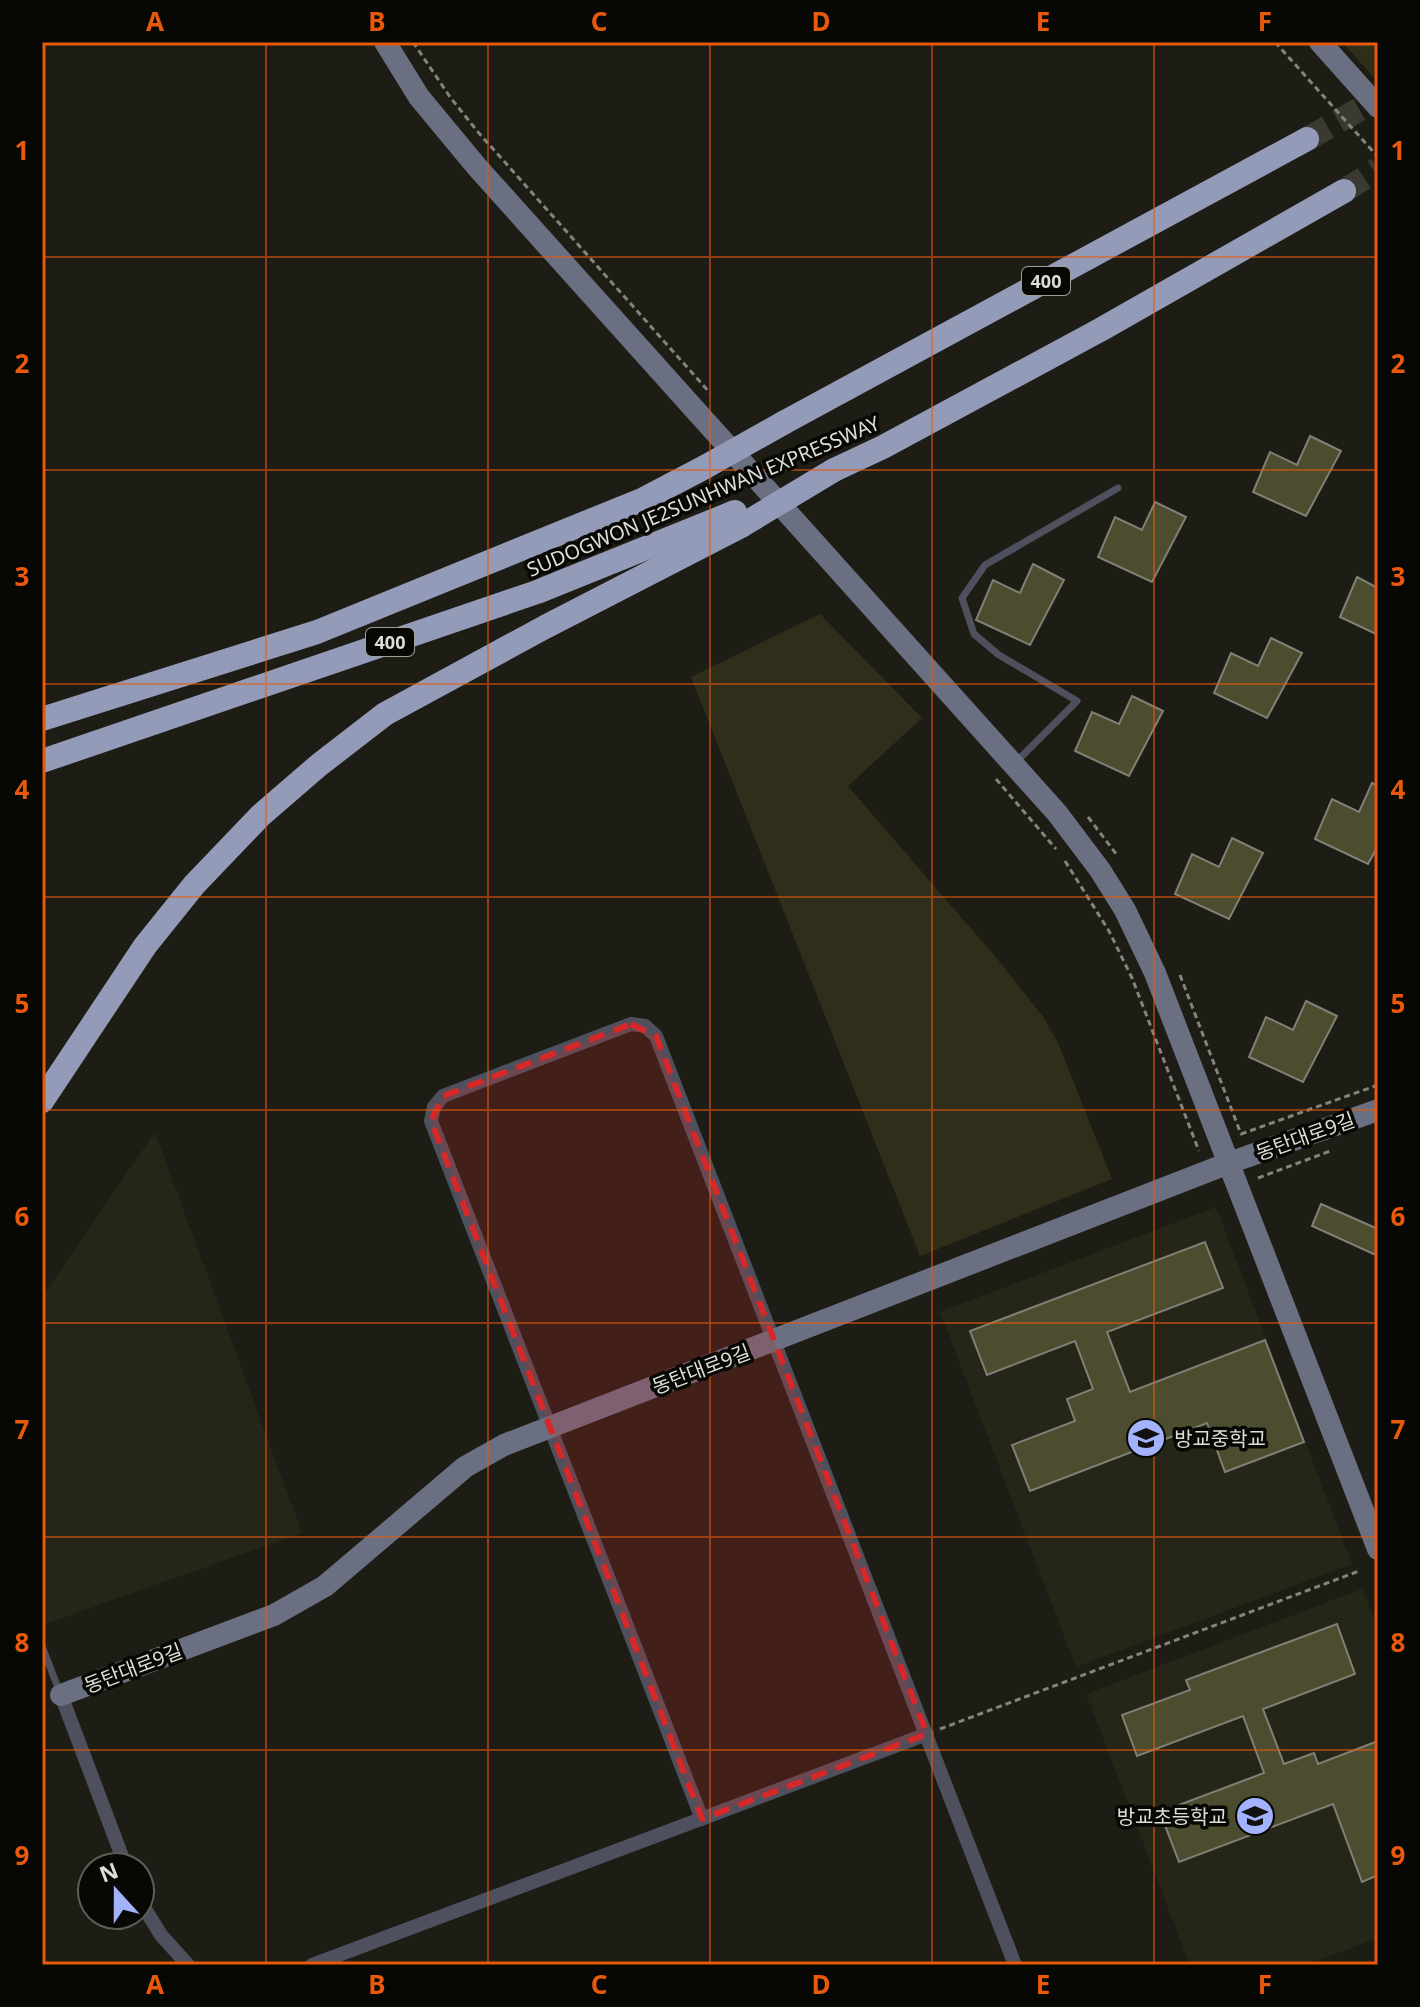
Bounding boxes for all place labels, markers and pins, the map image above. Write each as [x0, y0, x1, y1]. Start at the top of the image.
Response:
school or university icon: 방교중학교 [1125, 1417, 1167, 1459]
place label: 방교중학교 [1174, 1425, 1266, 1452]
school or university icon: 방교초등학교 [1234, 1795, 1276, 1837]
place label: 방교초등학교 [1117, 1803, 1227, 1830]

